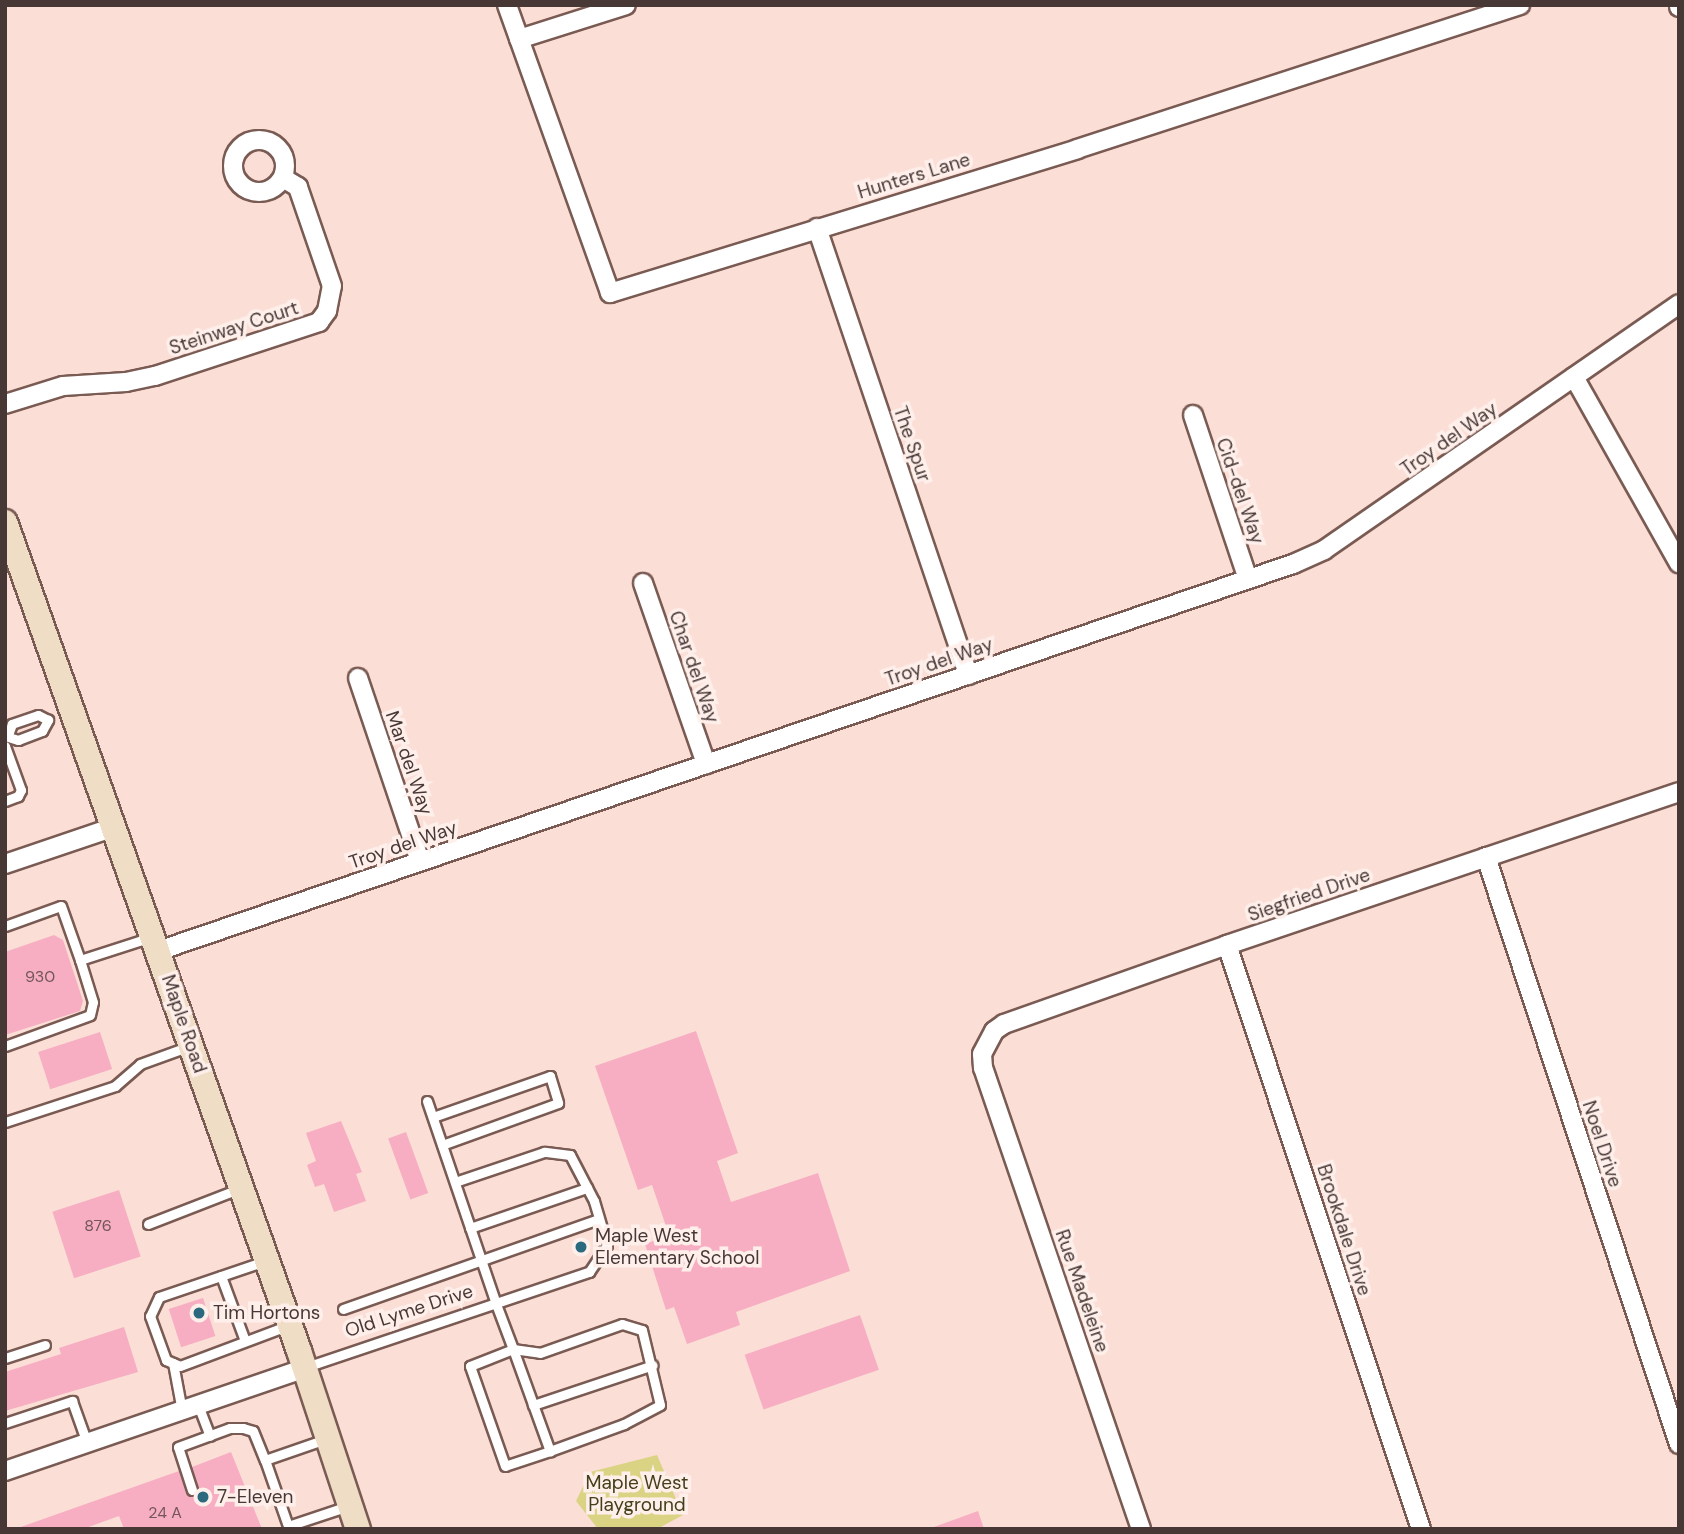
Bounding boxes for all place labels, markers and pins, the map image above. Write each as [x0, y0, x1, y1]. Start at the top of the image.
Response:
place label: Maple West Elementary School [595, 1225, 759, 1269]
marker: Maple West Elementary School [573, 1239, 589, 1255]
place label: Tim Hortons [213, 1302, 320, 1324]
marker: Tim Hortons [191, 1305, 207, 1321]
place label: 7-Eleven [217, 1486, 293, 1508]
marker: 7-Eleven [195, 1489, 211, 1505]

